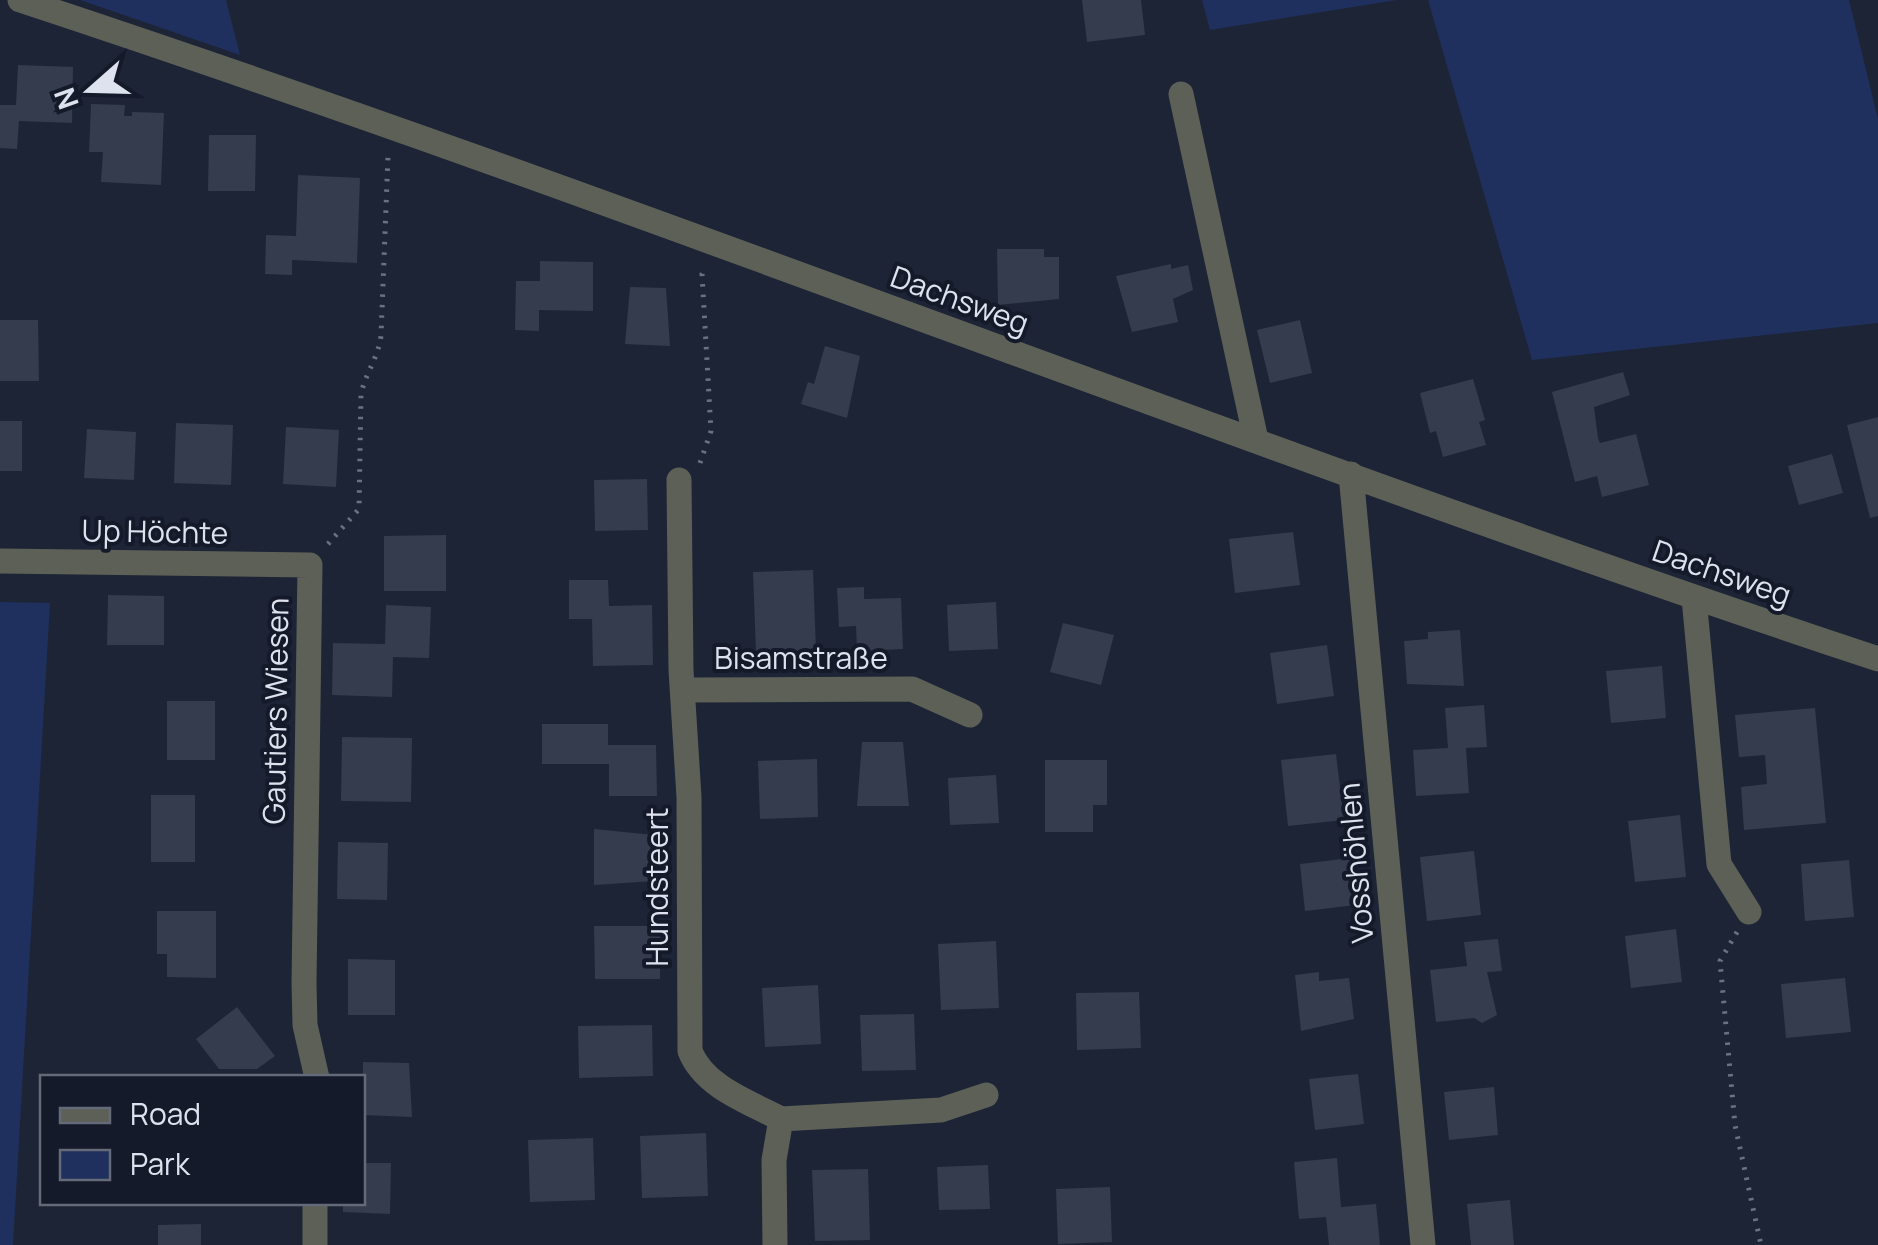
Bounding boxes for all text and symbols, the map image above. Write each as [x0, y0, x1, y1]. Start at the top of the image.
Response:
north arrow [40, 40, 140, 140]
text: N [44, 83, 87, 115]
street label: Dachsweg [885, 255, 1035, 343]
street label: Up Höchte [81, 509, 229, 553]
street label: Dachsweg [1647, 529, 1797, 615]
street label: Gautiers Wiesen [253, 597, 297, 825]
street label: Bisamstraße [714, 637, 888, 678]
street label: Vosshöhlen [1328, 781, 1382, 945]
street label: Hundsteert [636, 808, 677, 966]
legend [40, 1075, 365, 1205]
text: Road [130, 1093, 201, 1134]
text: Park [130, 1143, 191, 1184]

